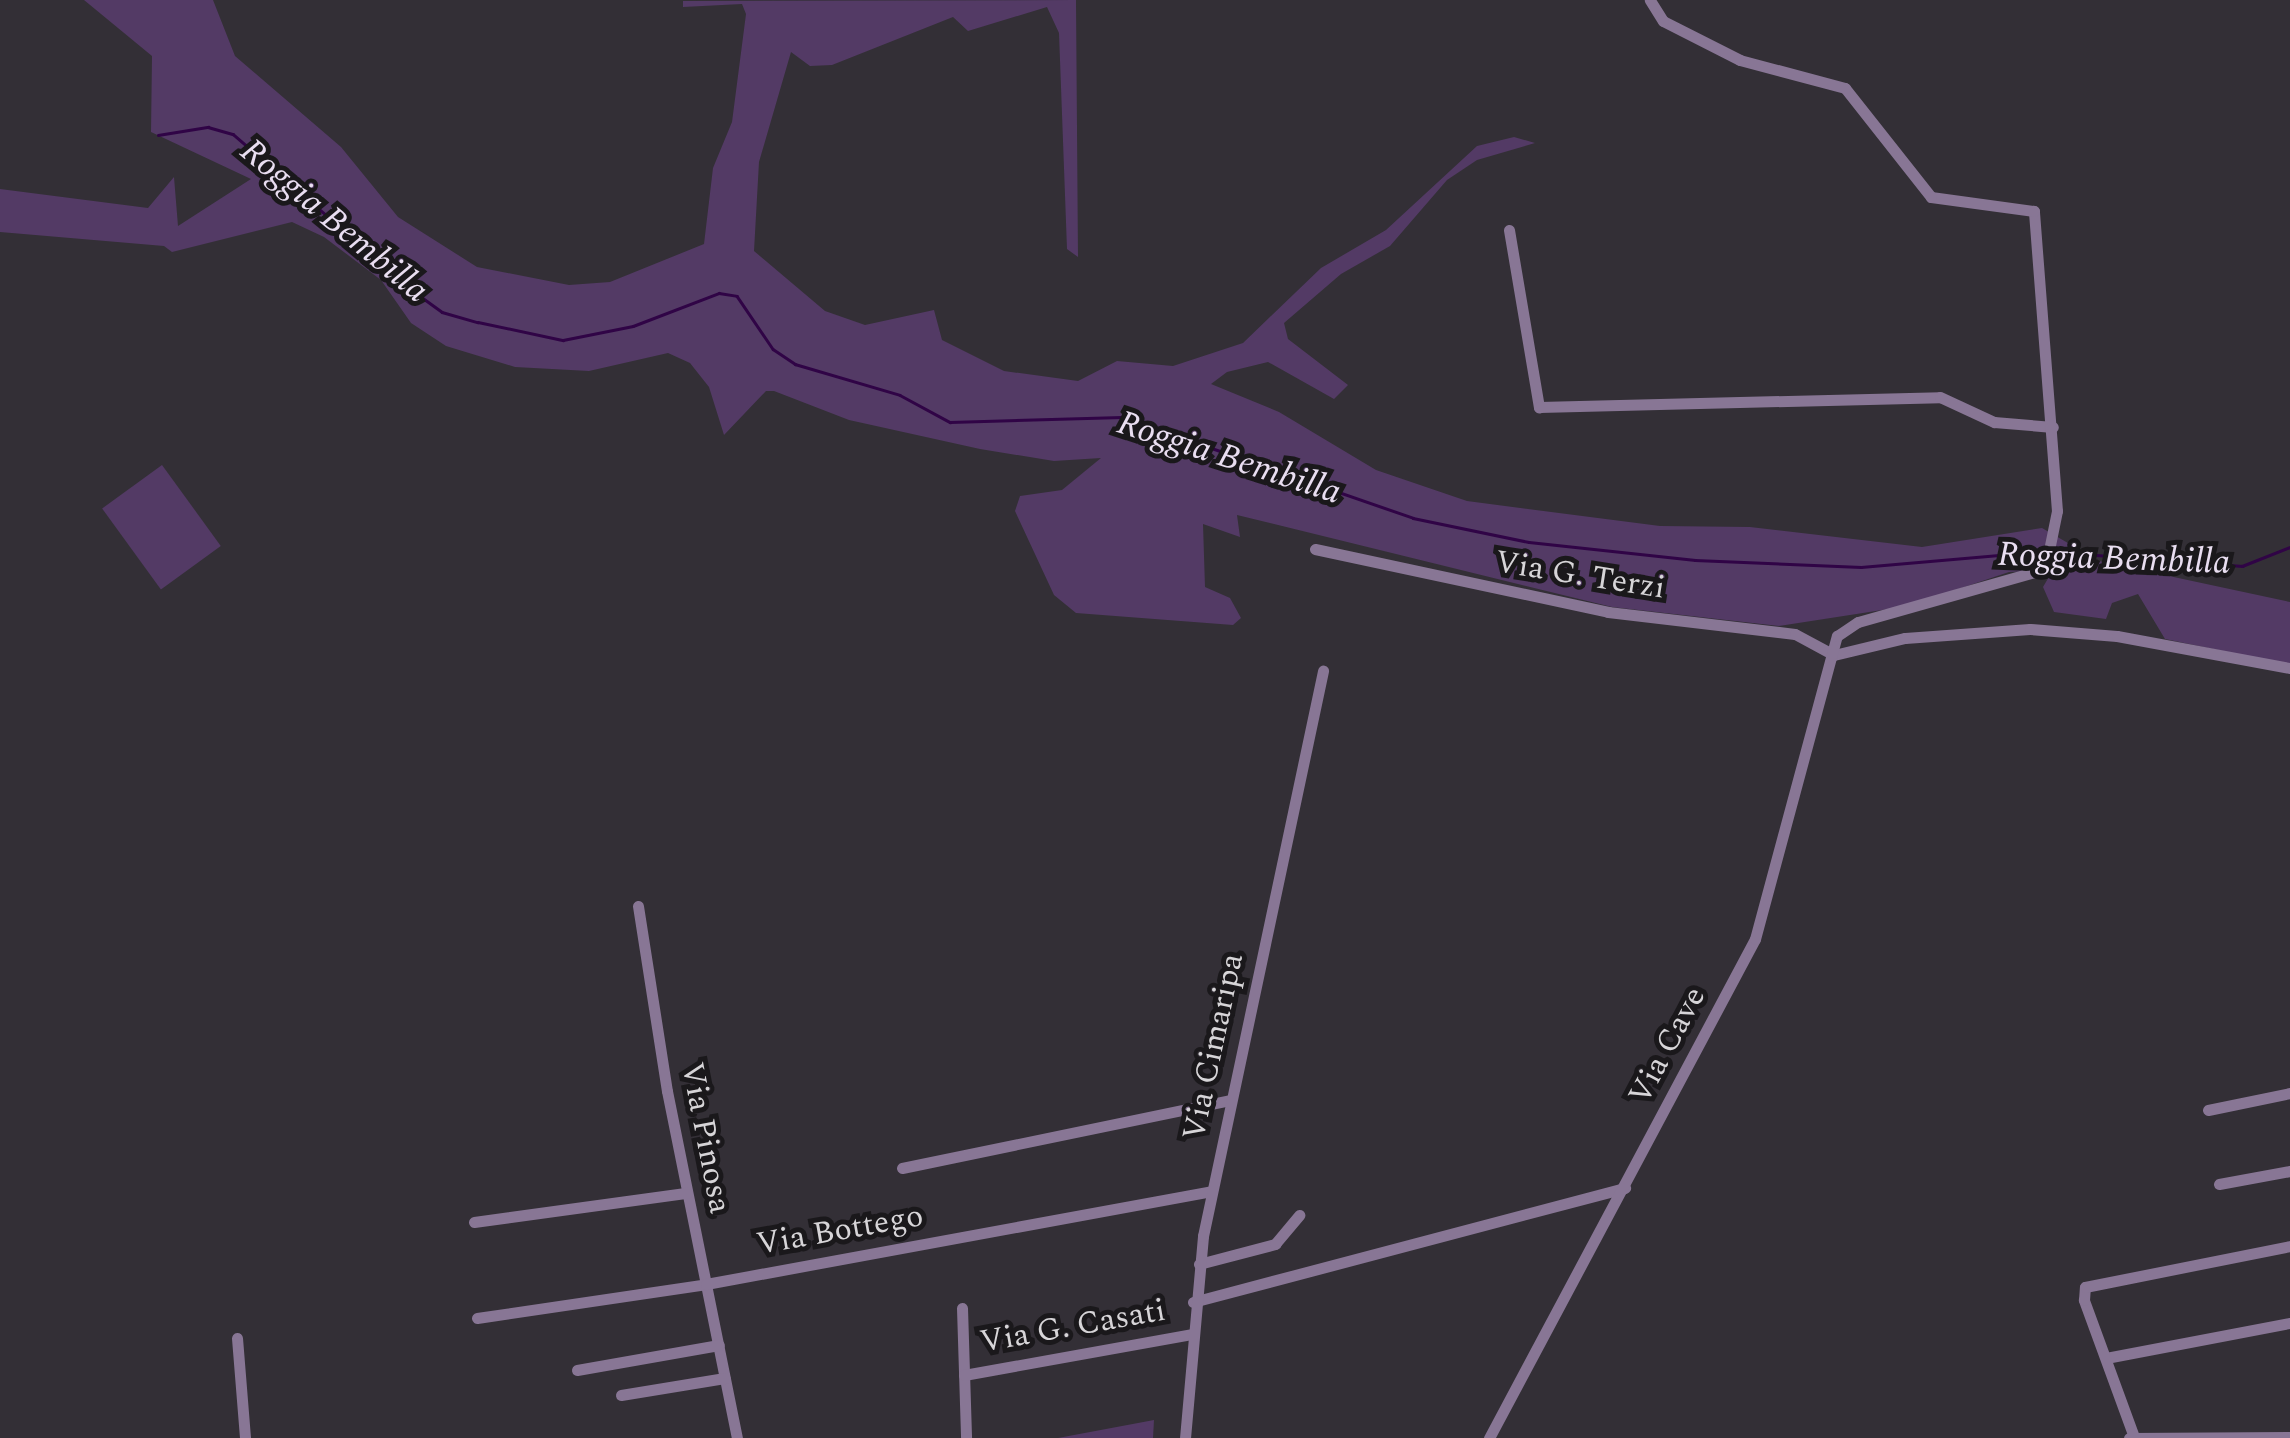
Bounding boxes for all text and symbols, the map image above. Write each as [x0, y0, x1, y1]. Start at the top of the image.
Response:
water label: Roggia Bembilla [231, 130, 437, 312]
water label: Roggia Bembilla [1112, 402, 1346, 514]
water label: Roggia Bembilla [1997, 534, 2231, 584]
street label: Via G. Terzi [1492, 544, 1668, 608]
street label: Via Cimaripa [1175, 950, 1253, 1144]
street label: Via Cave [1621, 981, 1715, 1111]
street label: Via Pinosa [672, 1059, 738, 1217]
street label: Via Bottego [754, 1197, 926, 1265]
street label: Via G. Casati [977, 1292, 1169, 1362]

